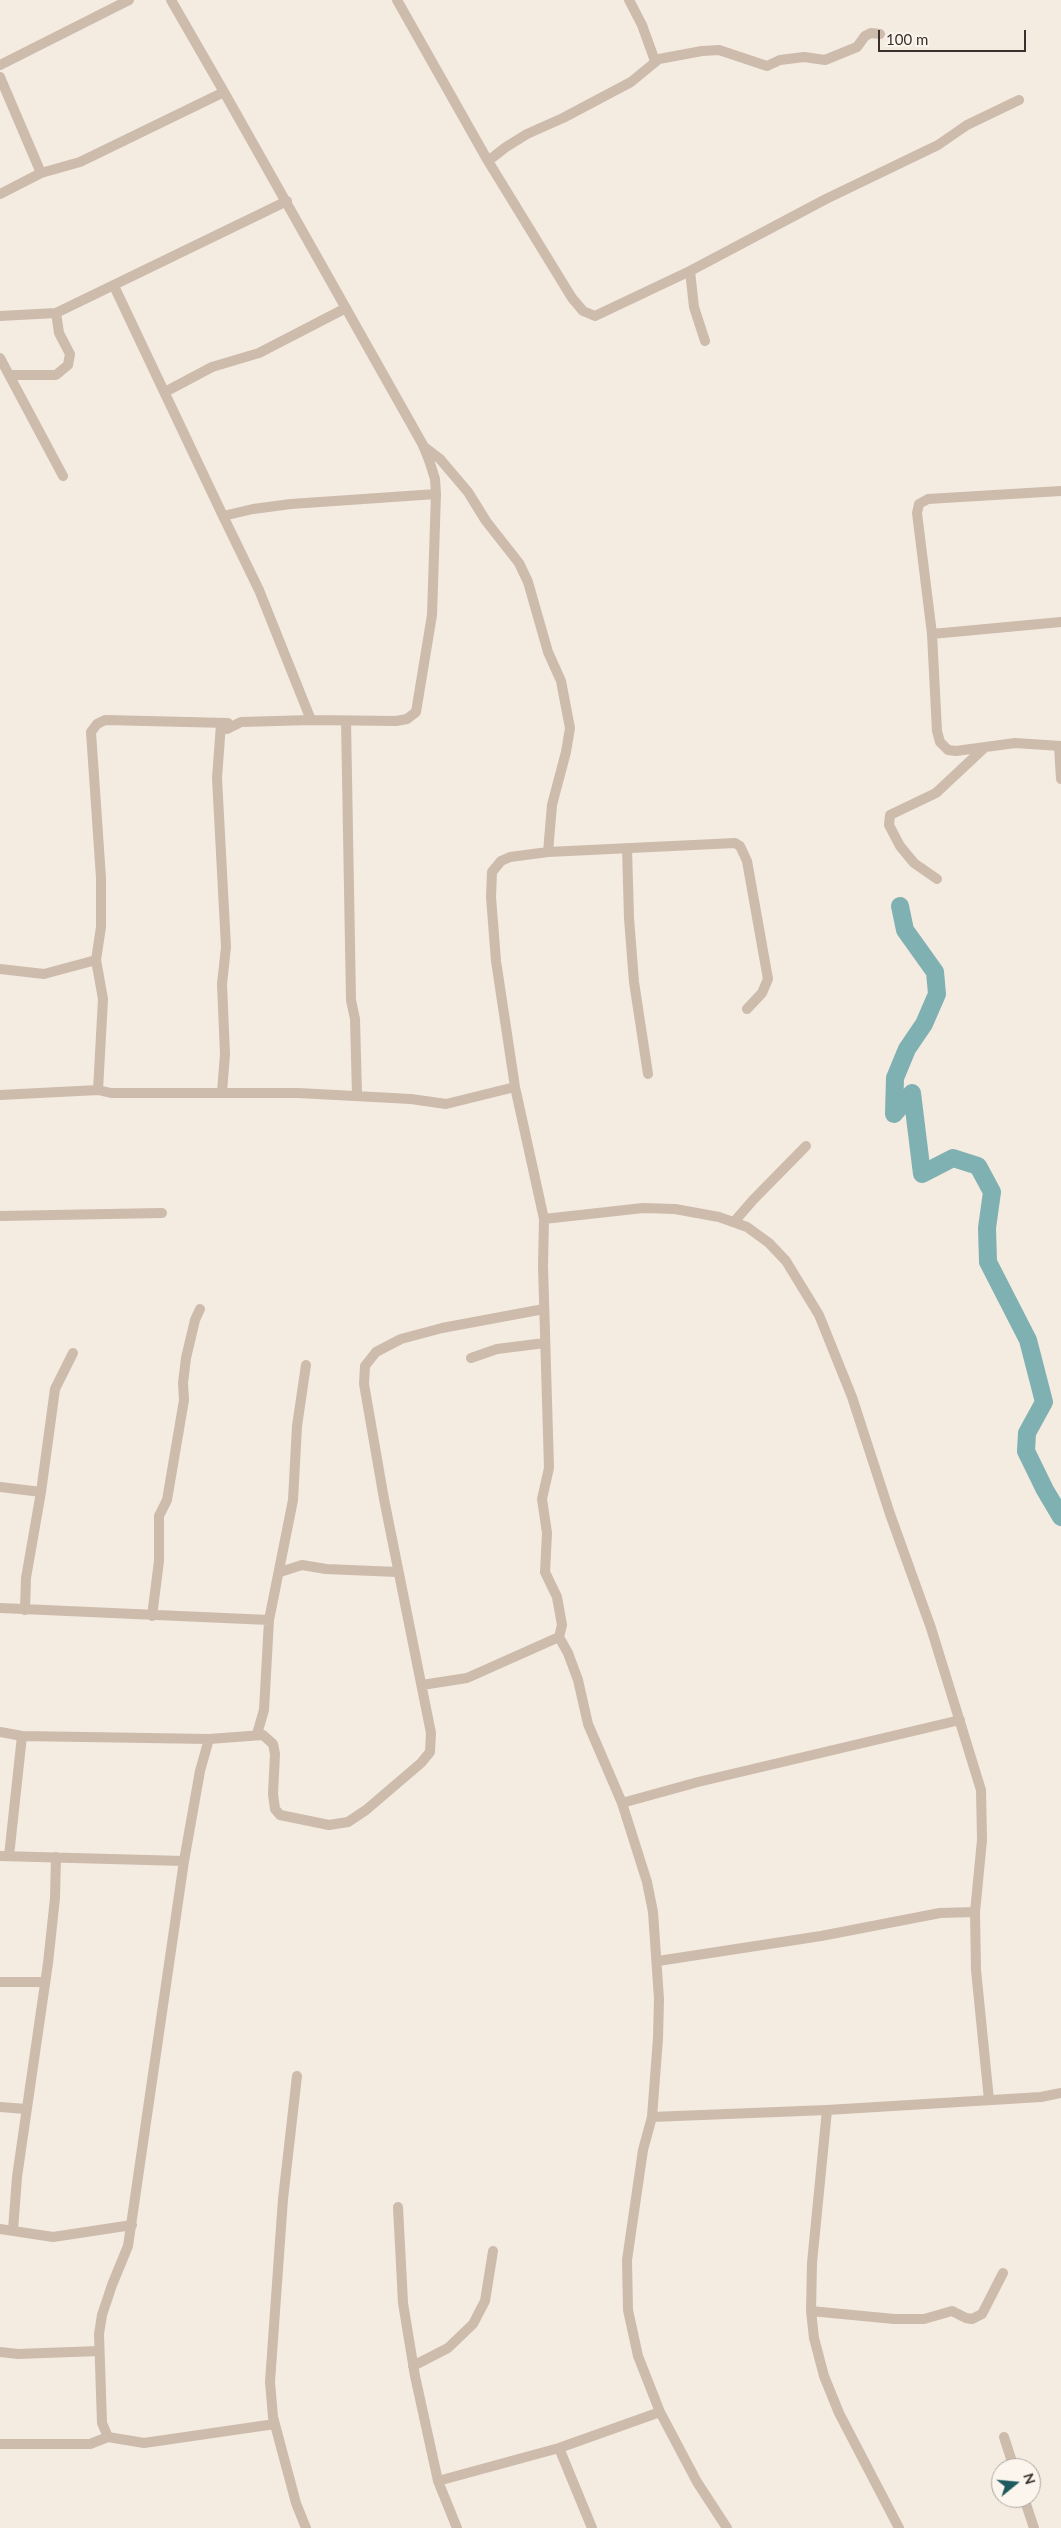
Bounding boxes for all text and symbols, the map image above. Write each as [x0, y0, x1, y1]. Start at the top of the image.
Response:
scale bar [881, 20, 1028, 52]
text: 100 m [886, 30, 928, 48]
north arrow [991, 2458, 1041, 2508]
text: N [1020, 2471, 1040, 2486]

